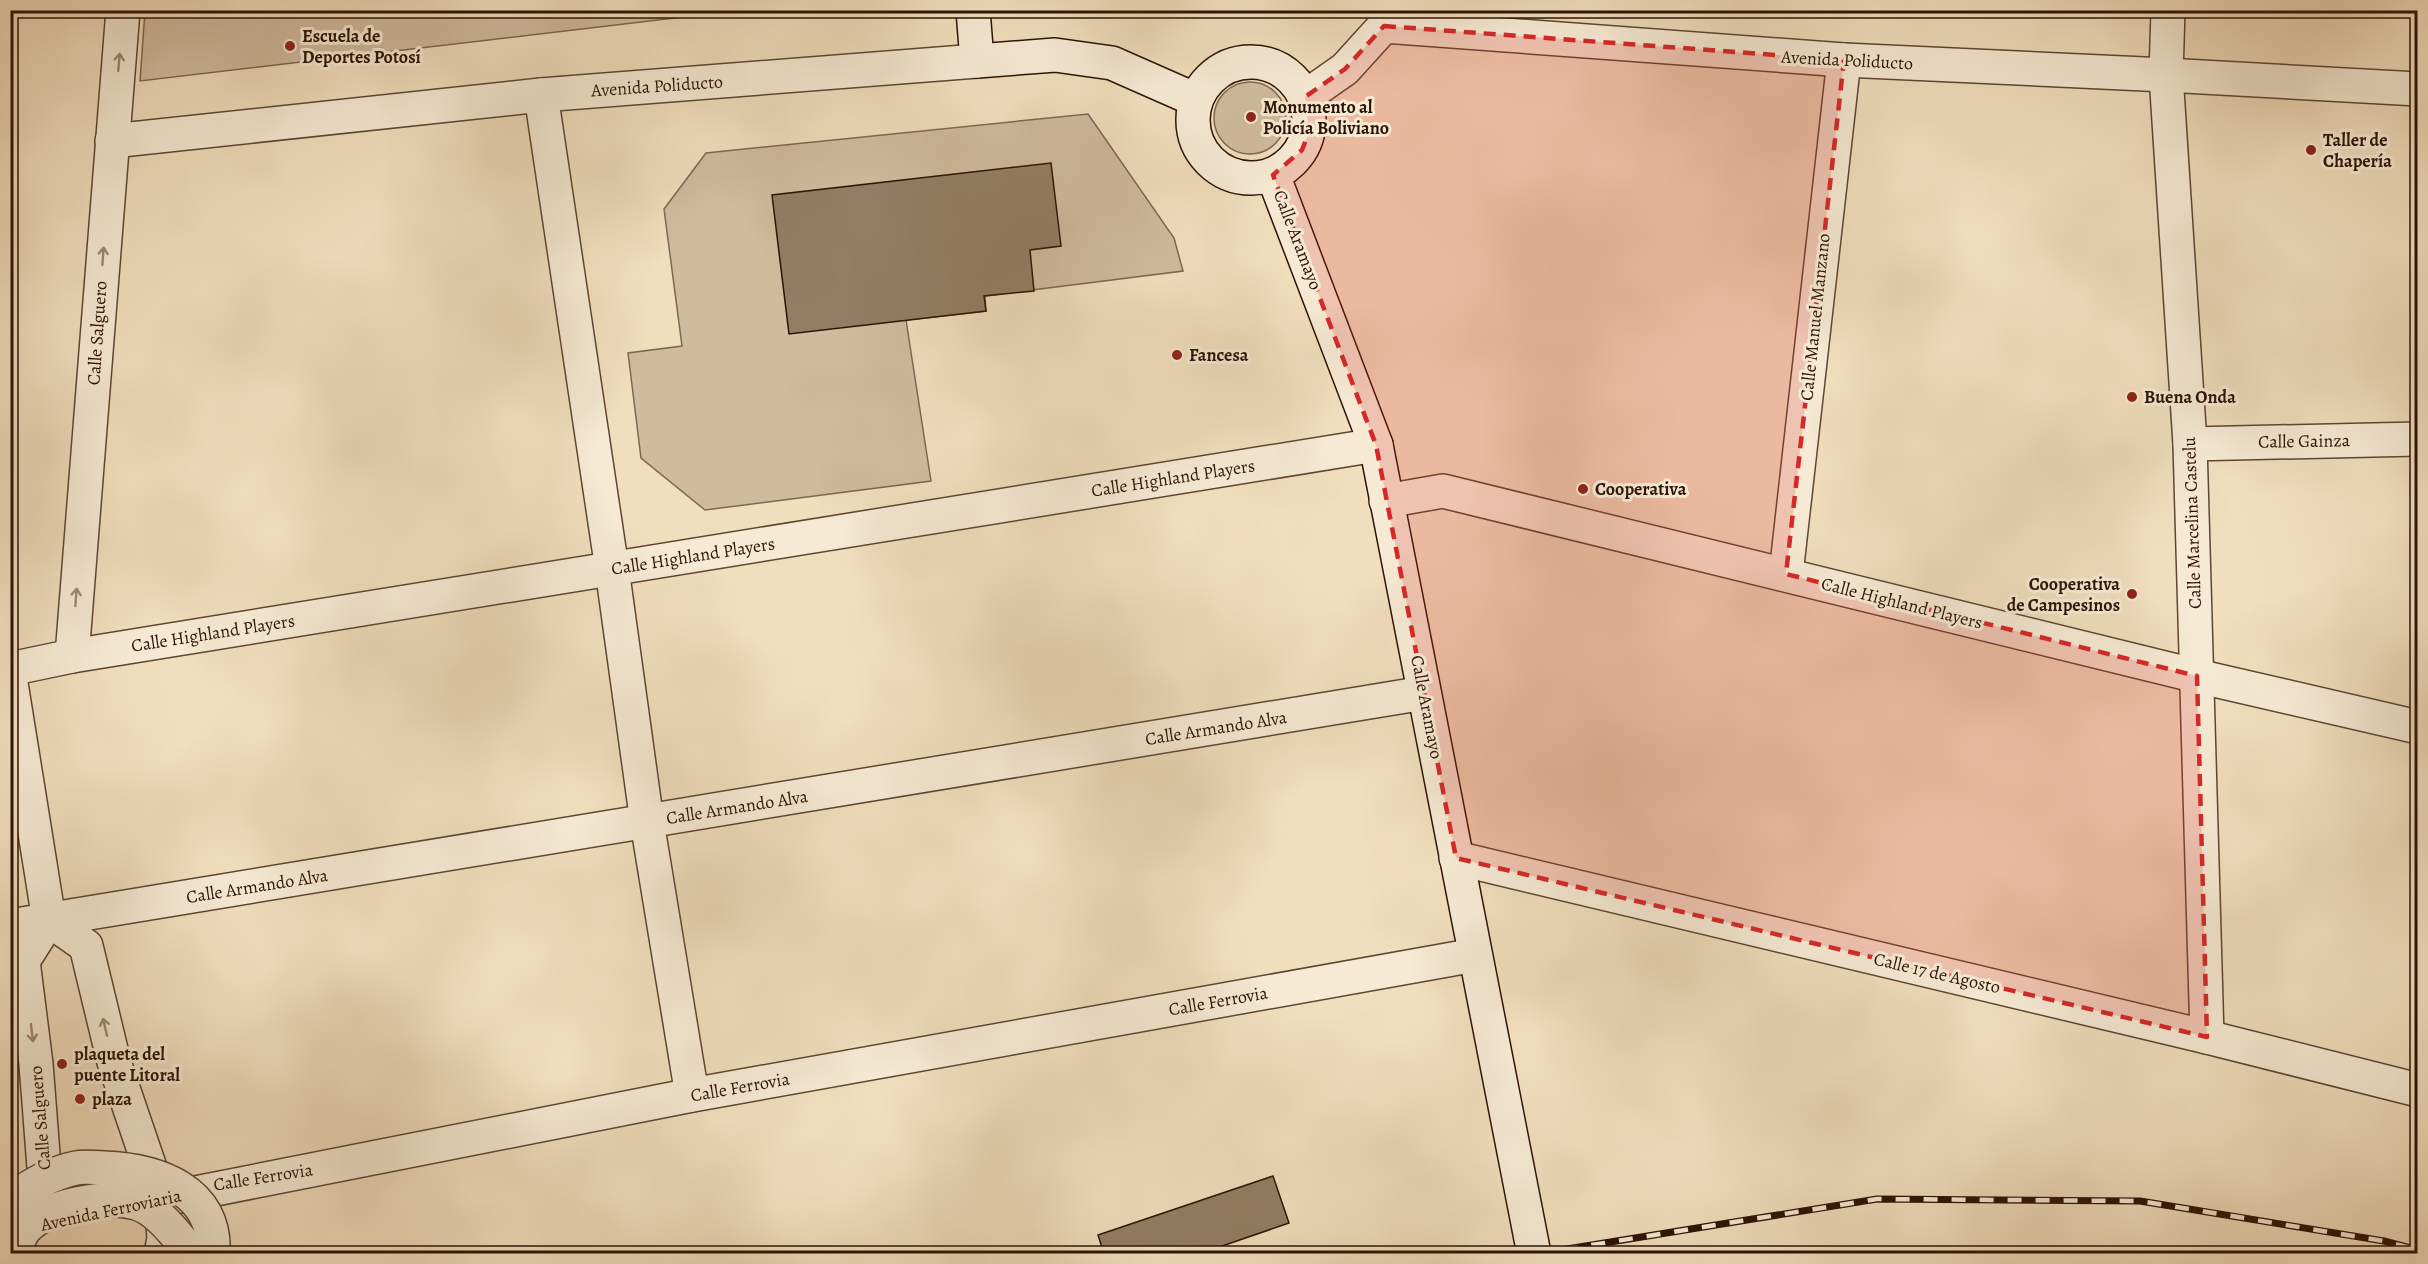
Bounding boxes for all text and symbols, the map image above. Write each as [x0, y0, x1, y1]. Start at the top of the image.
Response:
place label: Escuela de Deportes Potosí [302, 24, 421, 69]
marker: Escuela de Deportes Potosí [283, 39, 297, 53]
street label: Avenida Poliducto [1779, 45, 1914, 75]
one-way arrow [114, 53, 125, 72]
street label: Avenida Poliducto [589, 69, 724, 103]
place label: Monumento al Policía Boliviano [1263, 95, 1389, 140]
marker: Monumento al Policía Boliviano [1244, 110, 1258, 124]
place label: Taller de Chapería [2323, 128, 2392, 173]
marker: Taller de Chapería [2304, 143, 2318, 157]
street label: Calle Aramayo [1268, 187, 1328, 293]
street label: Calle Manuel Manzano [1794, 232, 1836, 402]
one-way arrow [97, 247, 108, 267]
street label: Calle Salguero [81, 280, 113, 386]
place label: Fancesa [1189, 343, 1249, 367]
marker: Fancesa [1170, 348, 1184, 362]
place label: Buena Onda [2144, 385, 2236, 409]
marker: Buena Onda [2125, 390, 2139, 404]
street label: Calle Gainza [2258, 428, 2351, 454]
street label: Calle Marcelina Castelu [2177, 436, 2207, 609]
street label: Calle Highland Players [1089, 453, 1257, 503]
place label: Cooperativa [1595, 477, 1687, 501]
marker: Cooperativa [1576, 482, 1590, 496]
street label: Calle Highland Players [609, 531, 777, 581]
street label: Calle Highland Players [1819, 571, 1985, 635]
place label: Cooperativa de Campesinos [2007, 572, 2120, 617]
marker: Cooperativa de Campesinos [2125, 587, 2139, 601]
one-way arrow [71, 588, 82, 608]
street label: Calle Highland Players [129, 608, 297, 658]
street label: Calle Aramayo [1405, 653, 1449, 761]
street label: Calle Armando Alva [1143, 705, 1289, 751]
street label: Calle Armando Alva [664, 784, 810, 830]
street label: Calle Armando Alva [184, 863, 330, 909]
street label: Calle 17 de Agosto [1871, 947, 2003, 999]
street label: Calle Ferrovia [1167, 980, 1270, 1022]
one-way arrow [99, 1018, 111, 1037]
one-way arrow [27, 1023, 38, 1043]
place label: plaqueta del puente Litoral [74, 1042, 180, 1087]
marker: plaqueta del puente Litoral [55, 1057, 69, 1071]
street label: Calle Salguero [23, 1065, 57, 1171]
street label: Calle Ferrovia [689, 1066, 792, 1108]
place label: plaza [92, 1087, 132, 1111]
marker: plaza [73, 1092, 87, 1106]
street label: Calle Ferrovia [212, 1157, 315, 1197]
street label: Avenida Ferroviaria [38, 1183, 184, 1237]

